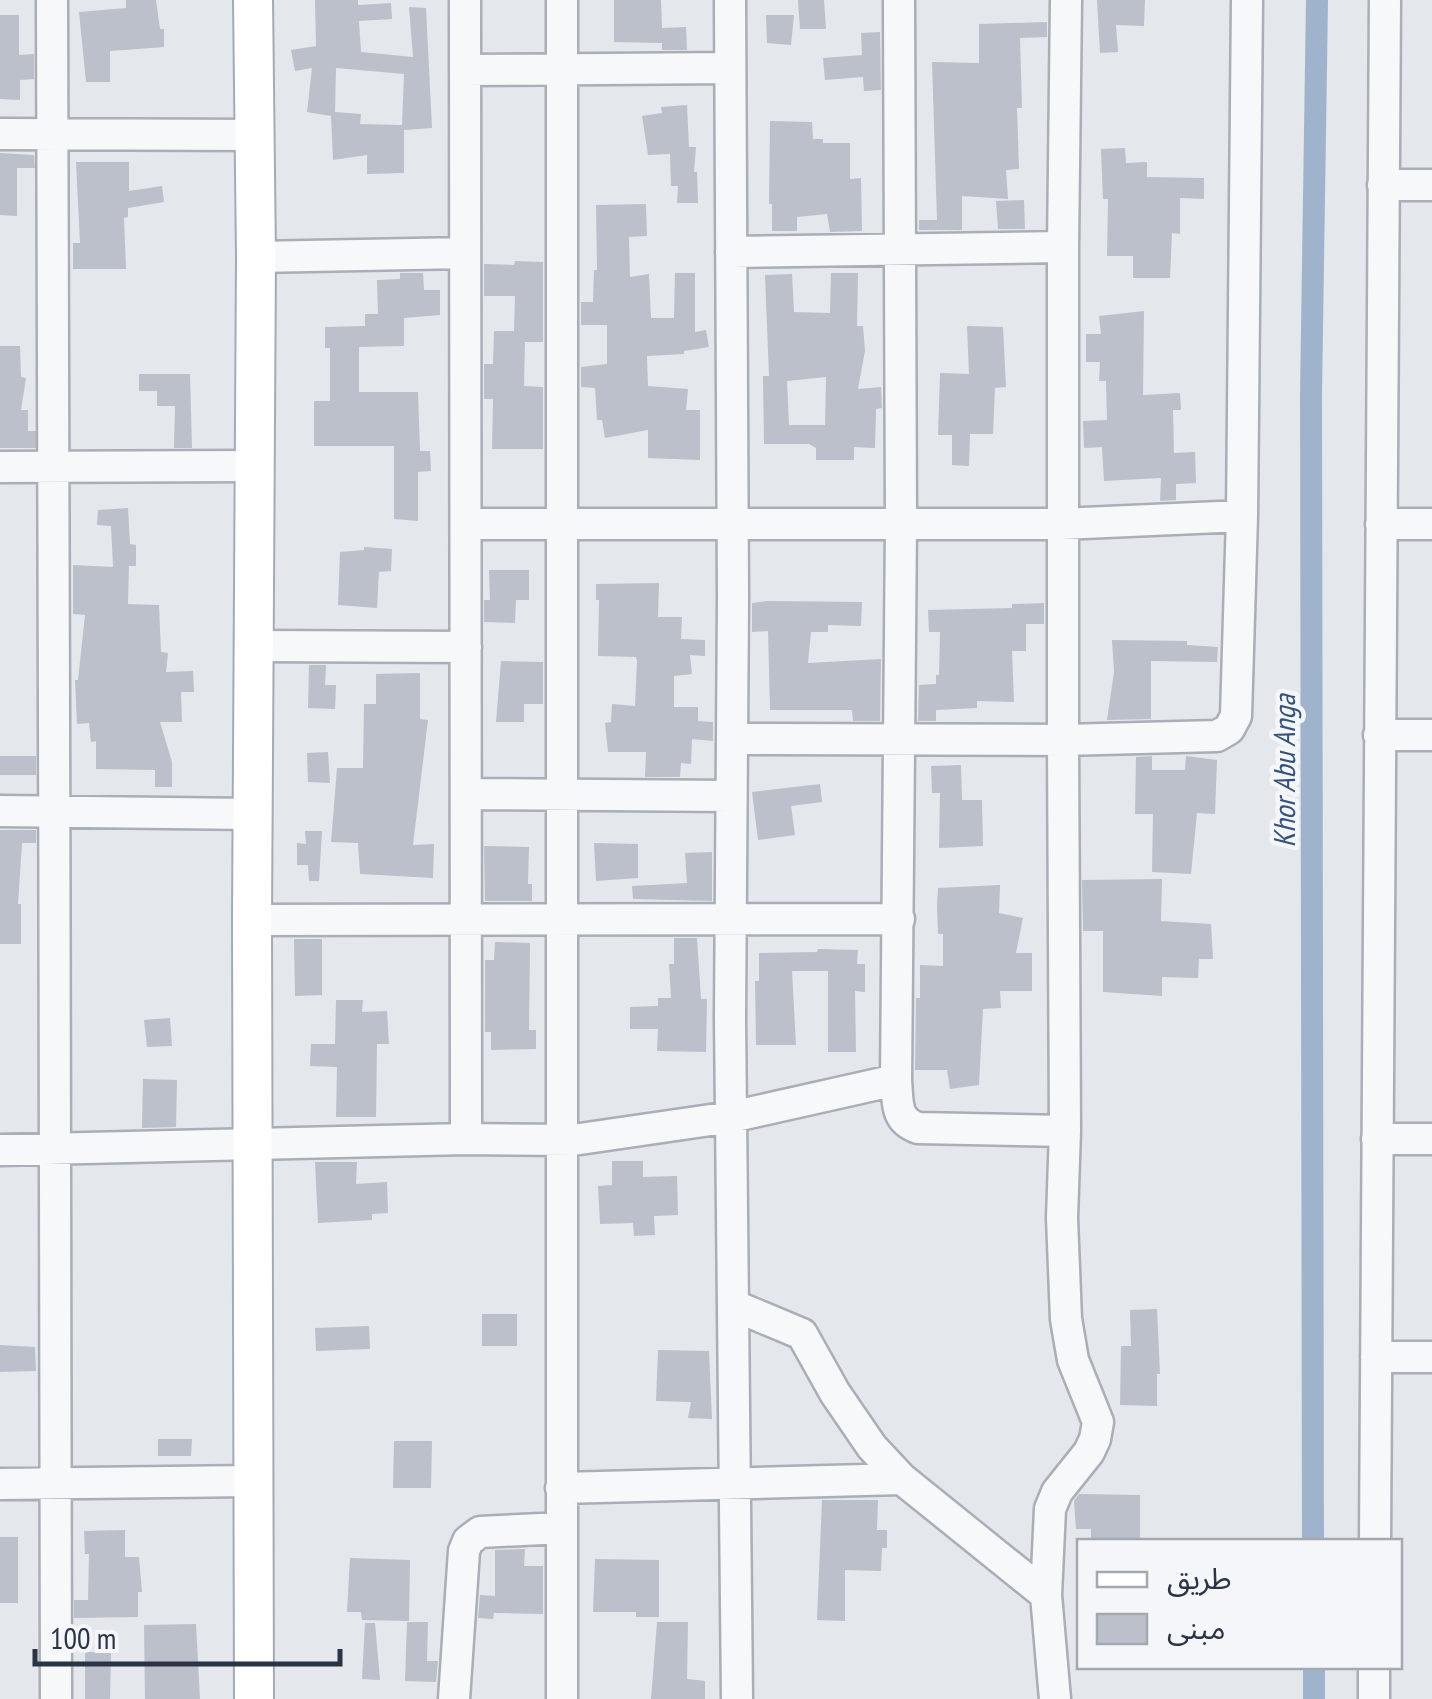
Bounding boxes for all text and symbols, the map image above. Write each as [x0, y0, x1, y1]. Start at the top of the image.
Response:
water label: Khor Abu Anga [1264, 693, 1303, 847]
legend [1077, 1539, 1402, 1669]
text: طريق [1167, 1558, 1232, 1597]
scale bar [35, 1604, 340, 1666]
text: مبنى [1167, 1608, 1225, 1647]
text: 100 m [50, 1618, 116, 1657]

